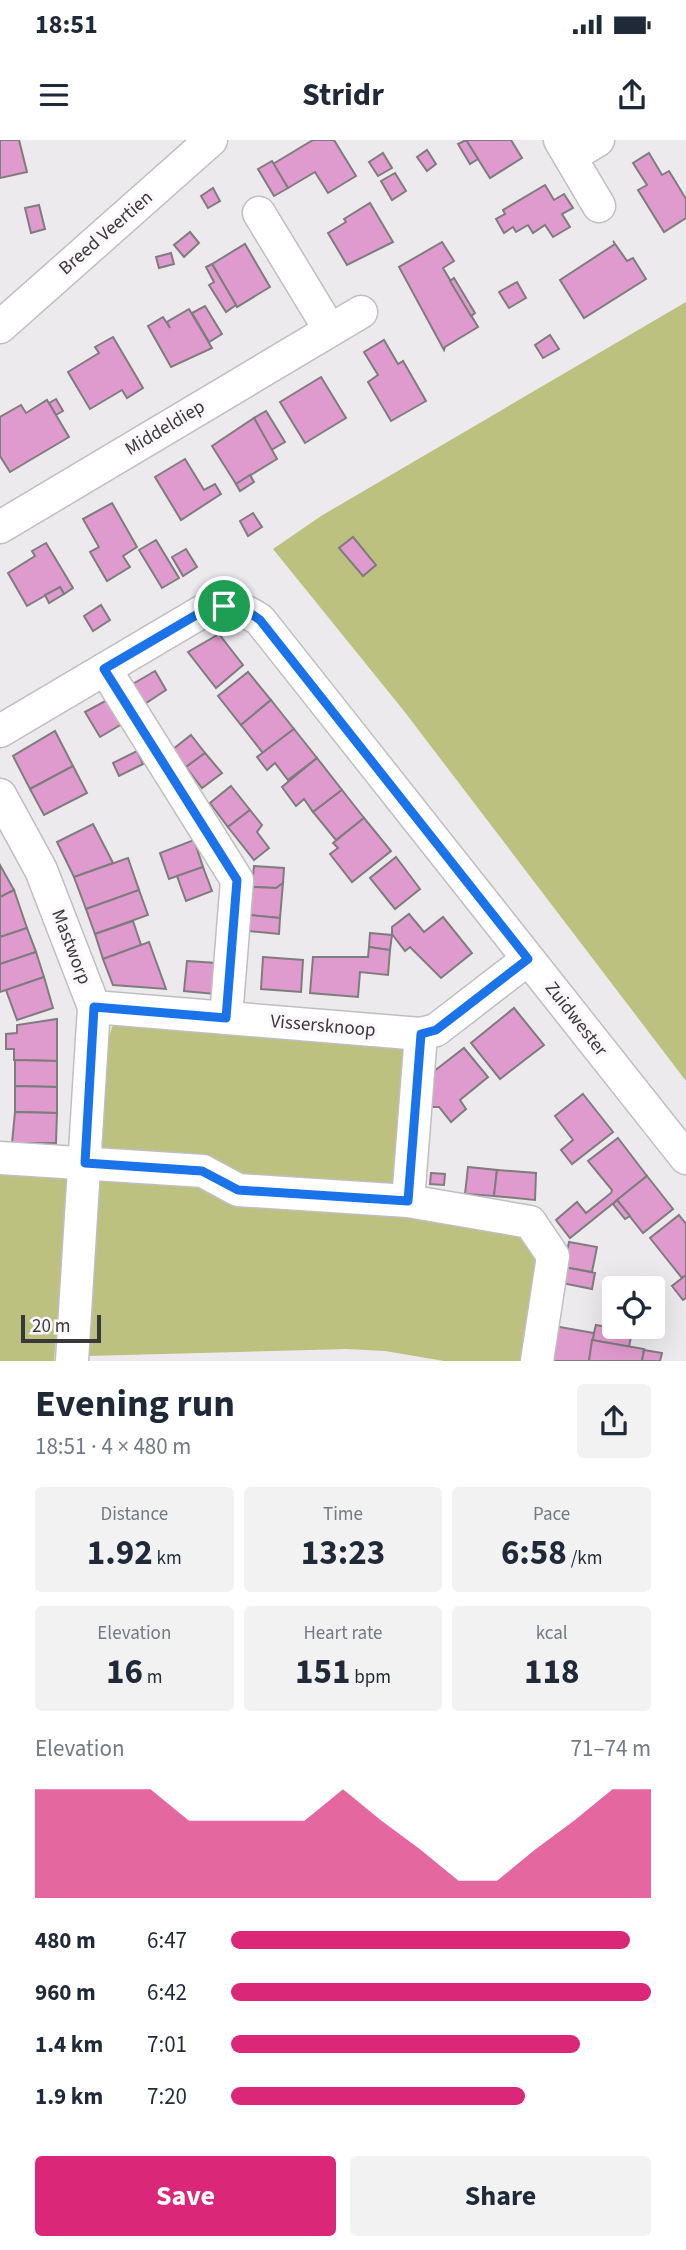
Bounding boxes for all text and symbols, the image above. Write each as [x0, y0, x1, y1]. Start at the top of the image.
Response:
text: 18:51 [35, 6, 98, 43]
text: Stridr [302, 72, 384, 118]
icon: menu [35, 76, 73, 114]
icon: share [613, 76, 651, 114]
street label: Breed Veertien [53, 185, 159, 281]
street label: Middeldiep [120, 393, 210, 463]
pin [194, 576, 254, 636]
icon: arrive [205, 587, 243, 625]
street label: Mastworp [44, 906, 98, 988]
street label: Zuidwester [538, 976, 614, 1062]
street label: Vissersknoop [269, 1008, 377, 1044]
map controls [602, 1276, 665, 1339]
button: locate [602, 1276, 665, 1339]
scale bar [21, 1312, 102, 1344]
text: 20 m [32, 1313, 70, 1340]
text: Evening run [35, 1377, 235, 1431]
button: share [577, 1384, 651, 1458]
text: 18:51 · 4 × 480 m [35, 1430, 191, 1463]
text: Distance [101, 1501, 168, 1528]
text: Time [323, 1501, 363, 1528]
text: Pace [533, 1501, 570, 1528]
text: 1.92 [87, 1528, 153, 1578]
text: 13:23 [301, 1528, 385, 1578]
text: 6:58 [501, 1528, 567, 1578]
text: km [153, 1545, 182, 1572]
text: /km [567, 1545, 602, 1572]
text: Elevation [97, 1620, 171, 1647]
text: Heart rate [303, 1620, 382, 1647]
text: kcal [536, 1620, 568, 1647]
text: 16 [106, 1647, 143, 1697]
text: 151 [295, 1647, 350, 1697]
text: 118 [524, 1647, 579, 1697]
text: m [143, 1664, 163, 1691]
text: bpm [350, 1664, 391, 1691]
text: Elevation [35, 1732, 125, 1765]
text: 71–74 m [571, 1732, 651, 1765]
text: 480 m [35, 1924, 96, 1957]
text: 6:47 [147, 1924, 187, 1957]
text: 960 m [35, 1976, 96, 2009]
text: 6:42 [147, 1976, 187, 2009]
text: 1.4 km [35, 2028, 103, 2061]
text: 7:01 [147, 2028, 187, 2061]
text: 1.9 km [35, 2080, 103, 2113]
text: 7:20 [147, 2080, 187, 2113]
button: Save [35, 2156, 336, 2236]
button: Share [350, 2156, 651, 2236]

